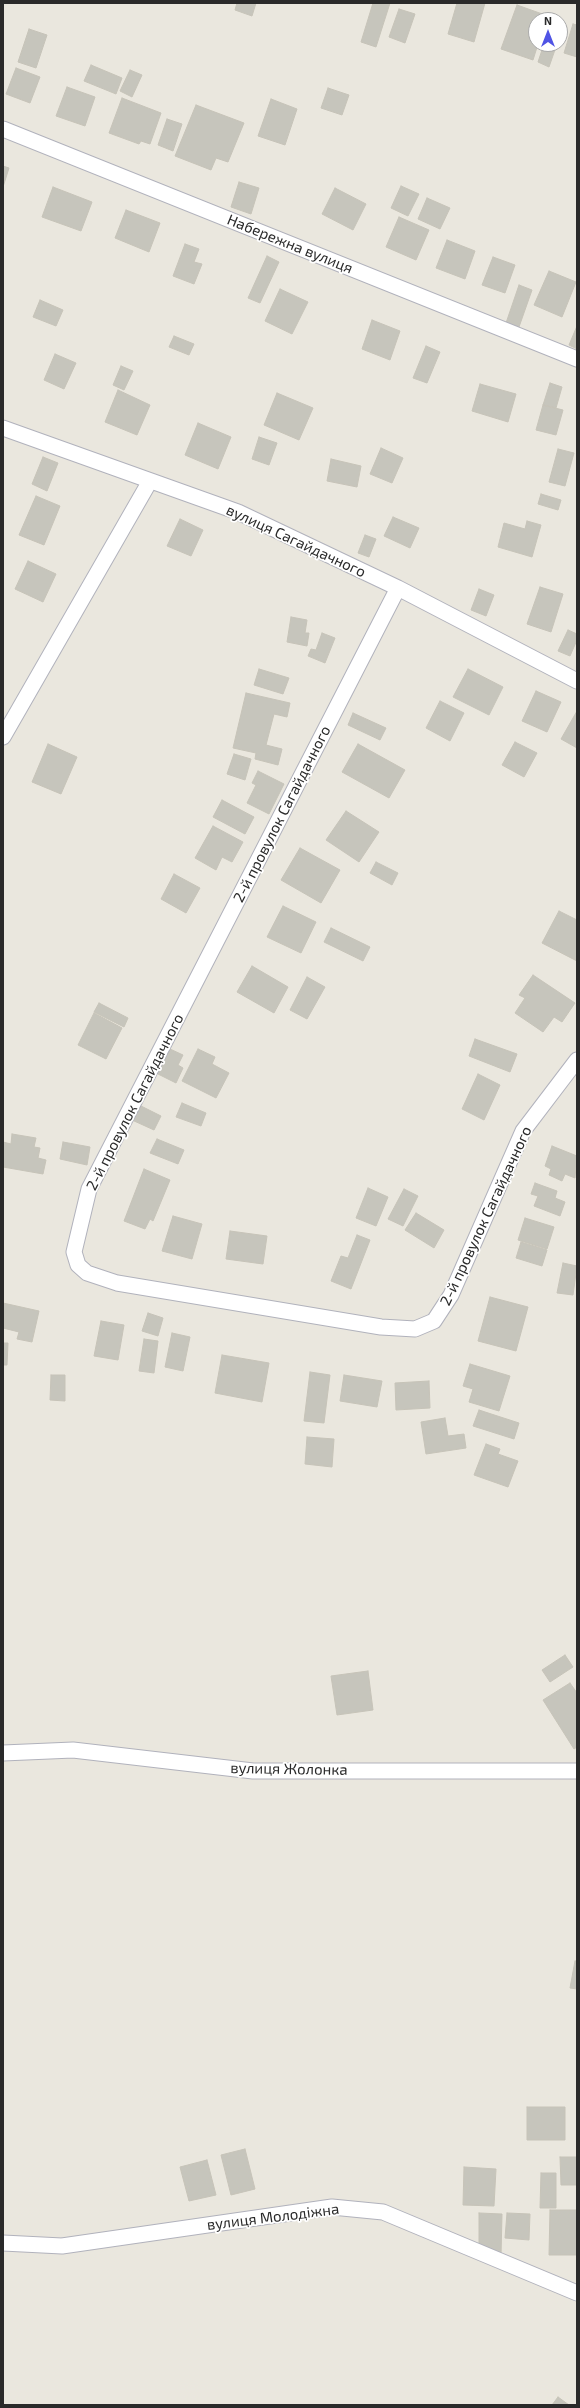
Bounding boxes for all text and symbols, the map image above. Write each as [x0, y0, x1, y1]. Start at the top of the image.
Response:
north arrow [528, 12, 568, 52]
text: N [544, 14, 552, 27]
street label: Набережна вулиця [225, 211, 355, 277]
street label: вулиця Сагайдачного [223, 501, 369, 581]
street label: 2-й провулок Сагайдачного [230, 723, 334, 905]
street label: 2-й провулок Сагайдачного [83, 1011, 187, 1193]
street label: 2-й провулок Сагайдачного [436, 1123, 536, 1309]
street label: вулиця Жолонка [230, 1759, 348, 1779]
street label: вулиця Молодіжна [206, 2200, 340, 2234]

